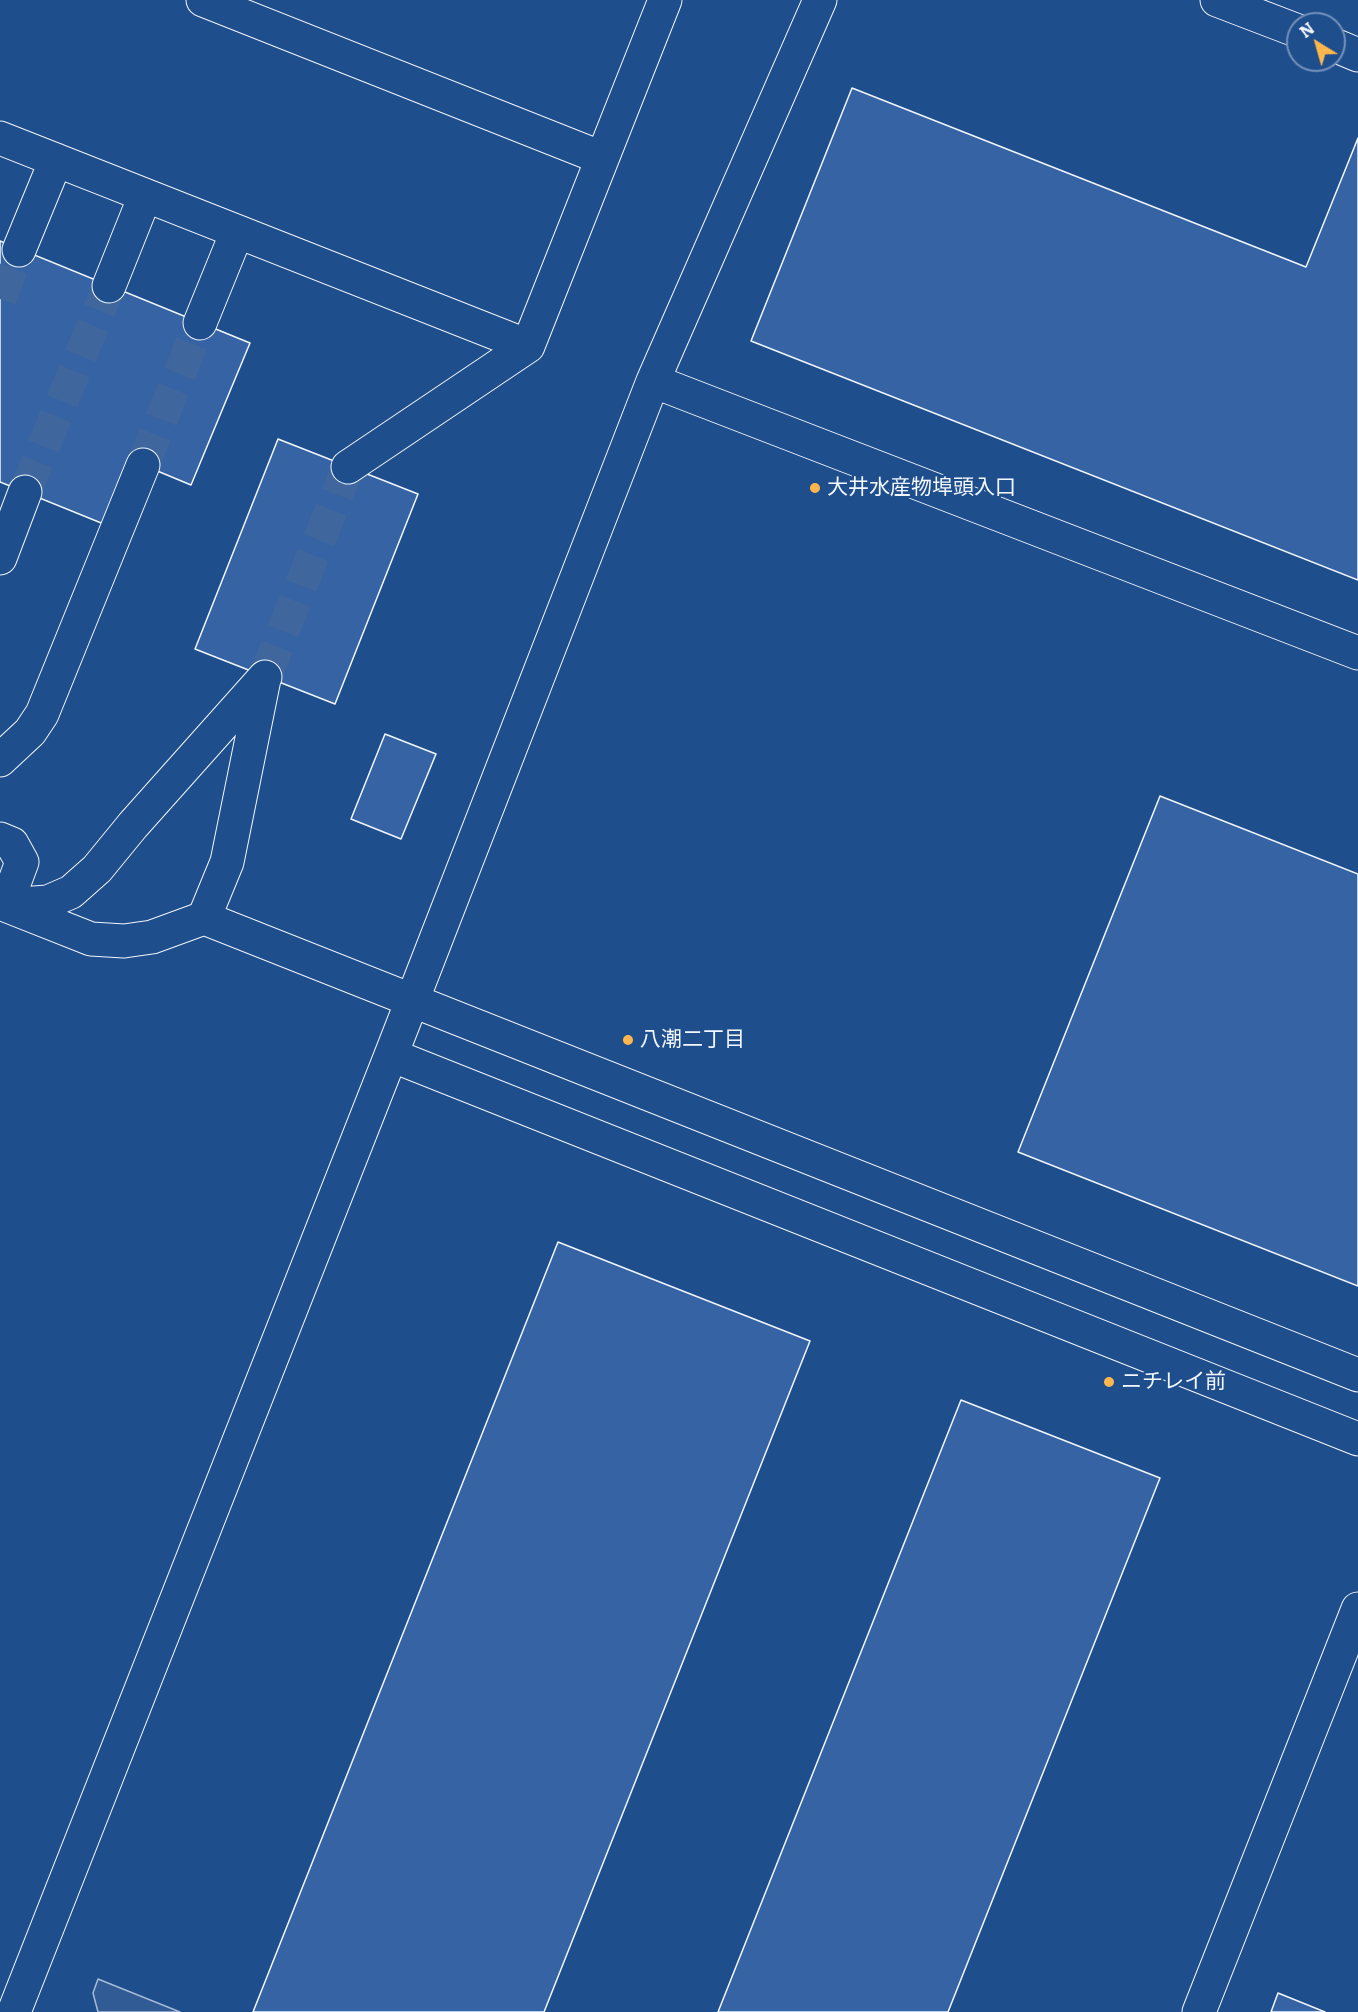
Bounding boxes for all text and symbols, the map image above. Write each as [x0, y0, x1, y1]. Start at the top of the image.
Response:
north arrow [1286, 12, 1346, 72]
text: N [1294, 16, 1319, 43]
place label: 大井水産物埠頭入口 [827, 475, 1016, 501]
marker: 大井水産物埠頭入口 [808, 481, 822, 495]
place label: 八潮二丁目 [640, 1027, 745, 1053]
marker: 八潮二丁目 [621, 1033, 635, 1047]
place label: ニチレイ前 [1121, 1369, 1226, 1395]
marker: ニチレイ前 [1102, 1375, 1116, 1389]

